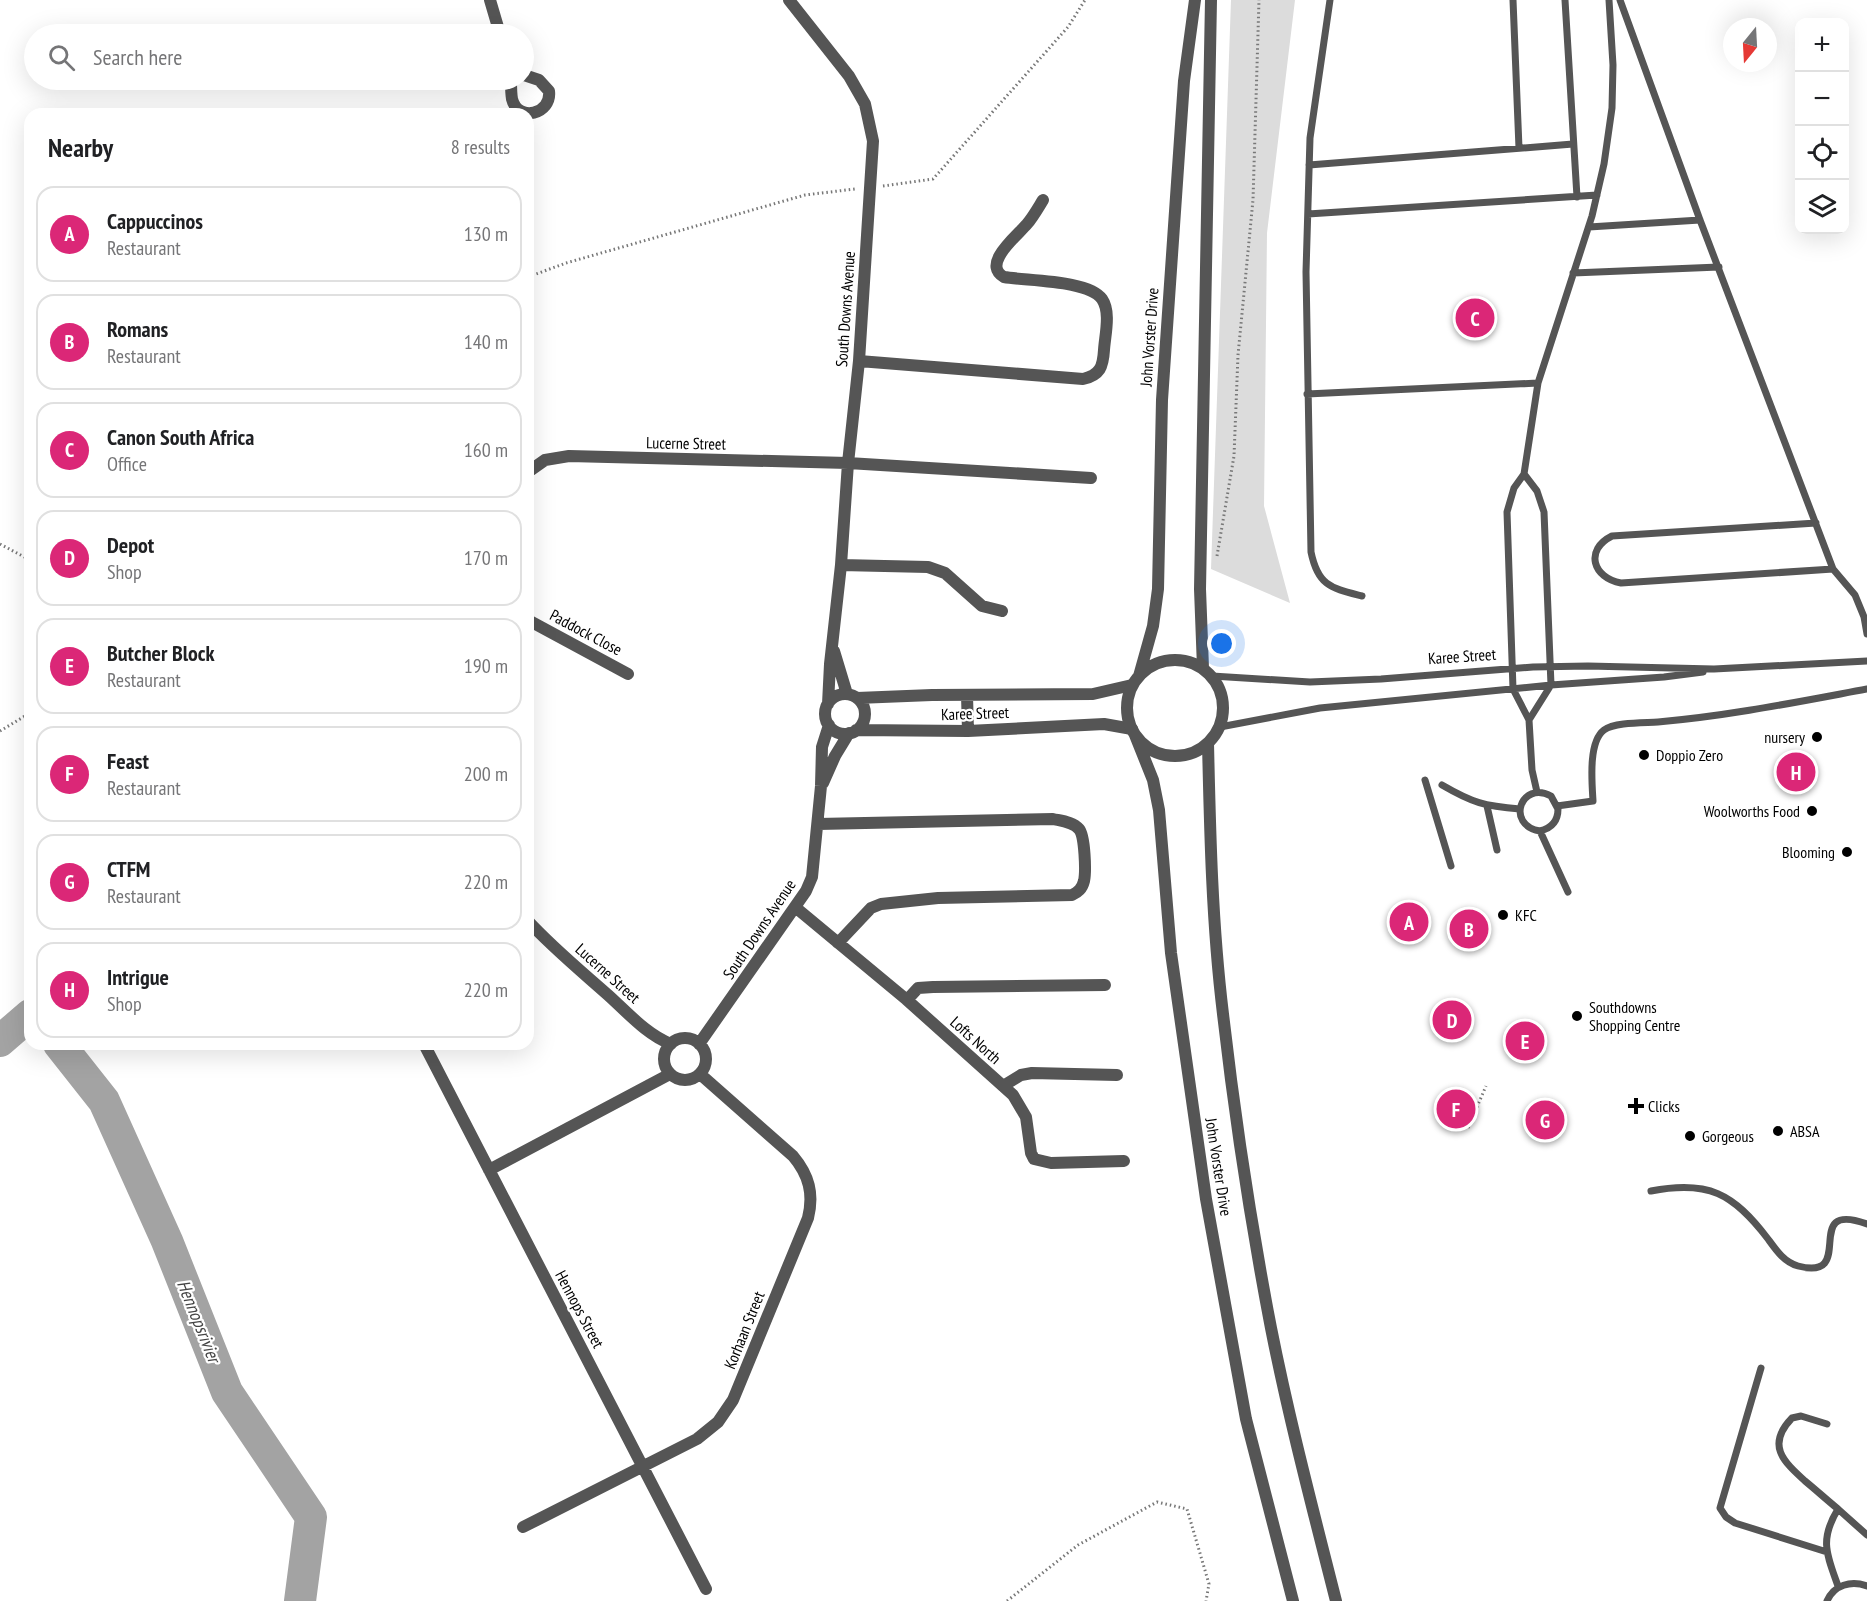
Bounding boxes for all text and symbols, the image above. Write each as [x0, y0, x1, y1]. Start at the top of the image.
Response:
north arrow [1723, 18, 1777, 72]
map controls [1795, 18, 1849, 234]
button: + [1795, 18, 1849, 72]
search box [24, 24, 534, 90]
icon: search [45, 41, 78, 74]
text: Search here [93, 43, 182, 71]
button: − [1795, 72, 1849, 126]
button: locate [1795, 126, 1849, 180]
text: Nearby [48, 131, 113, 164]
text: 8 results [451, 134, 510, 160]
button: layers [1795, 180, 1849, 234]
text: Cappuccinos [107, 207, 203, 235]
text: A [64, 221, 75, 247]
text: 130 m [464, 221, 508, 247]
text: Restaurant [107, 235, 181, 261]
street label: South Downs Avenue [831, 250, 859, 368]
street label: John Vorster Drive [1136, 287, 1162, 388]
pin: C [1456, 296, 1494, 340]
text: Romans [107, 315, 168, 343]
text: B [65, 329, 74, 355]
text: 140 m [464, 329, 508, 355]
text: Restaurant [107, 343, 181, 369]
text: Canon South Africa [107, 423, 254, 451]
street label: Lucerne Street [646, 432, 727, 454]
text: C [65, 437, 74, 463]
text: 160 m [464, 437, 508, 463]
text: Office [107, 451, 147, 477]
text: Depot [107, 531, 154, 559]
text: D [64, 545, 75, 571]
text: 170 m [464, 545, 508, 571]
text: Shop [107, 559, 142, 585]
street label: Paddock Close [546, 605, 626, 659]
your location [1207, 629, 1236, 658]
text: Butcher Block [107, 639, 215, 667]
street label: Karee Street [1427, 644, 1497, 668]
text: E [65, 653, 74, 679]
text: 190 m [464, 653, 508, 679]
text: Restaurant [107, 667, 181, 693]
street label: Karee Street [941, 702, 1010, 724]
place label: nursery [1764, 727, 1805, 747]
marker: nursery [1810, 730, 1824, 744]
place label: Doppio Zero [1656, 745, 1723, 765]
text: Feast [107, 747, 149, 775]
marker: Doppio Zero [1637, 748, 1651, 762]
pin: H [1776, 750, 1816, 794]
text: F [65, 761, 74, 787]
text: 200 m [464, 761, 508, 787]
text: Restaurant [107, 775, 181, 801]
place label: Woolworths Food [1704, 801, 1800, 821]
marker: Woolworths Food [1805, 804, 1819, 818]
place label: Blooming [1782, 842, 1835, 862]
marker: Blooming [1840, 845, 1854, 859]
text: CTFM [107, 855, 150, 883]
text: G [64, 869, 75, 895]
text: 220 m [464, 869, 508, 895]
street label: South Downs Avenue [718, 875, 800, 983]
text: Restaurant [107, 883, 181, 909]
pin: A [1390, 900, 1428, 944]
place label: KFC [1515, 905, 1537, 925]
pin: B [1450, 906, 1488, 952]
marker: KFC [1496, 908, 1510, 922]
street label: Lucerne Street [572, 939, 645, 1008]
text: Intrigue [107, 963, 169, 991]
text: H [64, 977, 75, 1003]
text: 220 m [464, 977, 508, 1003]
text: Shop [107, 991, 142, 1017]
place label: Southdowns Shopping Centre [1589, 997, 1680, 1035]
pin: D [1432, 998, 1472, 1042]
marker: Southdowns Shopping Centre [1570, 1009, 1584, 1023]
street label: Lofts North [946, 1012, 1006, 1068]
pin: E [1506, 1018, 1544, 1064]
pin: F [1436, 1086, 1476, 1132]
place label: Clicks [1648, 1096, 1680, 1116]
pin: G [1526, 1098, 1564, 1142]
marker: Clicks [1629, 1099, 1643, 1113]
street label: John Vorster Drive [1201, 1116, 1237, 1217]
place label: ABSA [1790, 1121, 1820, 1141]
marker: ABSA [1771, 1124, 1785, 1138]
place label: Gorgeous [1702, 1126, 1754, 1146]
marker: Gorgeous [1683, 1129, 1697, 1143]
street label: Hennops Street [551, 1267, 609, 1352]
water label: Hennopsrivier [172, 1277, 227, 1368]
street label: Korhaan Street [719, 1288, 769, 1372]

